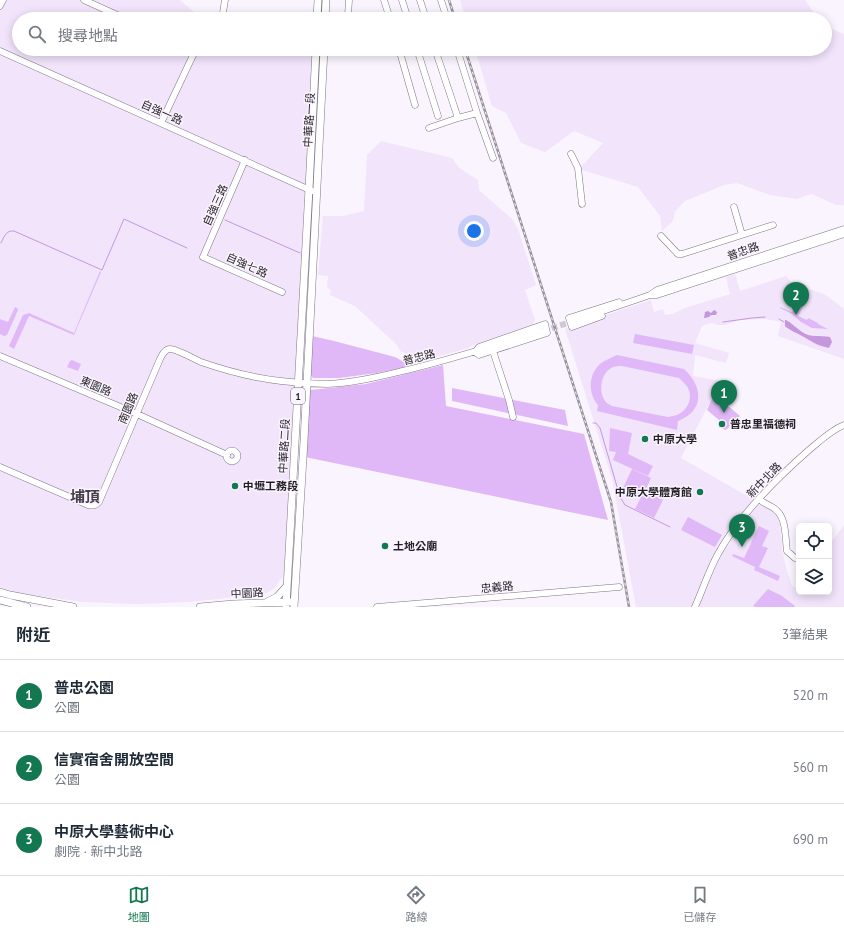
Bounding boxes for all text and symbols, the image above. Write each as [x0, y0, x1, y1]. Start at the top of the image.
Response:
search box [12, 12, 832, 56]
icon: search [26, 23, 48, 45]
text: 搜尋地點 [58, 26, 118, 45]
street label: 中華路一段 [301, 92, 317, 148]
street label: 自強一路 [139, 97, 185, 127]
street label: 自強三路 [200, 182, 230, 228]
your location [464, 221, 484, 241]
street label: 普忠路 [725, 239, 761, 263]
street label: 自強七路 [224, 250, 270, 280]
pin: 2 [783, 282, 809, 315]
street label: 普忠路 [401, 346, 437, 368]
street label: 東園路 [78, 373, 114, 399]
pin: 1 [711, 380, 737, 413]
road number: 1 [291, 388, 305, 404]
street label: 南園路 [115, 390, 141, 426]
place label: 普忠里福德祠 [730, 417, 796, 431]
street label: 中華路二段 [276, 418, 292, 474]
marker: 普忠里福德祠 [717, 419, 727, 429]
place label: 中原大學 [653, 432, 697, 446]
marker: 中原大學 [640, 434, 650, 444]
street label: 新中北路 [744, 459, 784, 501]
place label: 中壢工務段 [243, 479, 298, 493]
marker: 中壢工務段 [230, 481, 240, 491]
place label: 中原大學體育館 [615, 485, 692, 499]
district label: 埔頂 [70, 487, 100, 506]
marker: 中原大學體育館 [695, 487, 705, 497]
pin: 3 [729, 514, 755, 547]
map controls [796, 523, 832, 595]
button: locate [796, 523, 832, 559]
place label: 土地公廟 [393, 539, 437, 553]
marker: 土地公廟 [380, 541, 390, 551]
button: layers [796, 559, 832, 595]
street label: 忠義路 [480, 579, 514, 595]
street label: 中園路 [230, 585, 264, 601]
text: 附近 [16, 624, 50, 646]
text: 3筆結果 [782, 626, 828, 643]
text: 普忠公園 [54, 678, 114, 697]
text: 1 [25, 687, 33, 704]
text: 520 m [793, 687, 828, 704]
text: 公園 [54, 699, 80, 716]
text: 信實宿舍開放空間 [54, 750, 174, 769]
text: 2 [25, 759, 33, 776]
text: 560 m [793, 759, 828, 776]
text: 公園 [54, 771, 80, 788]
text: 中原大學藝術中心 [54, 822, 174, 841]
text: 3 [25, 831, 33, 848]
text: 690 m [793, 831, 828, 848]
text: 劇院 · 新中北路 [54, 843, 142, 860]
tab: 地圖 [128, 884, 150, 924]
tab: 路線 [405, 884, 427, 924]
tab: 已儲存 [683, 884, 716, 924]

